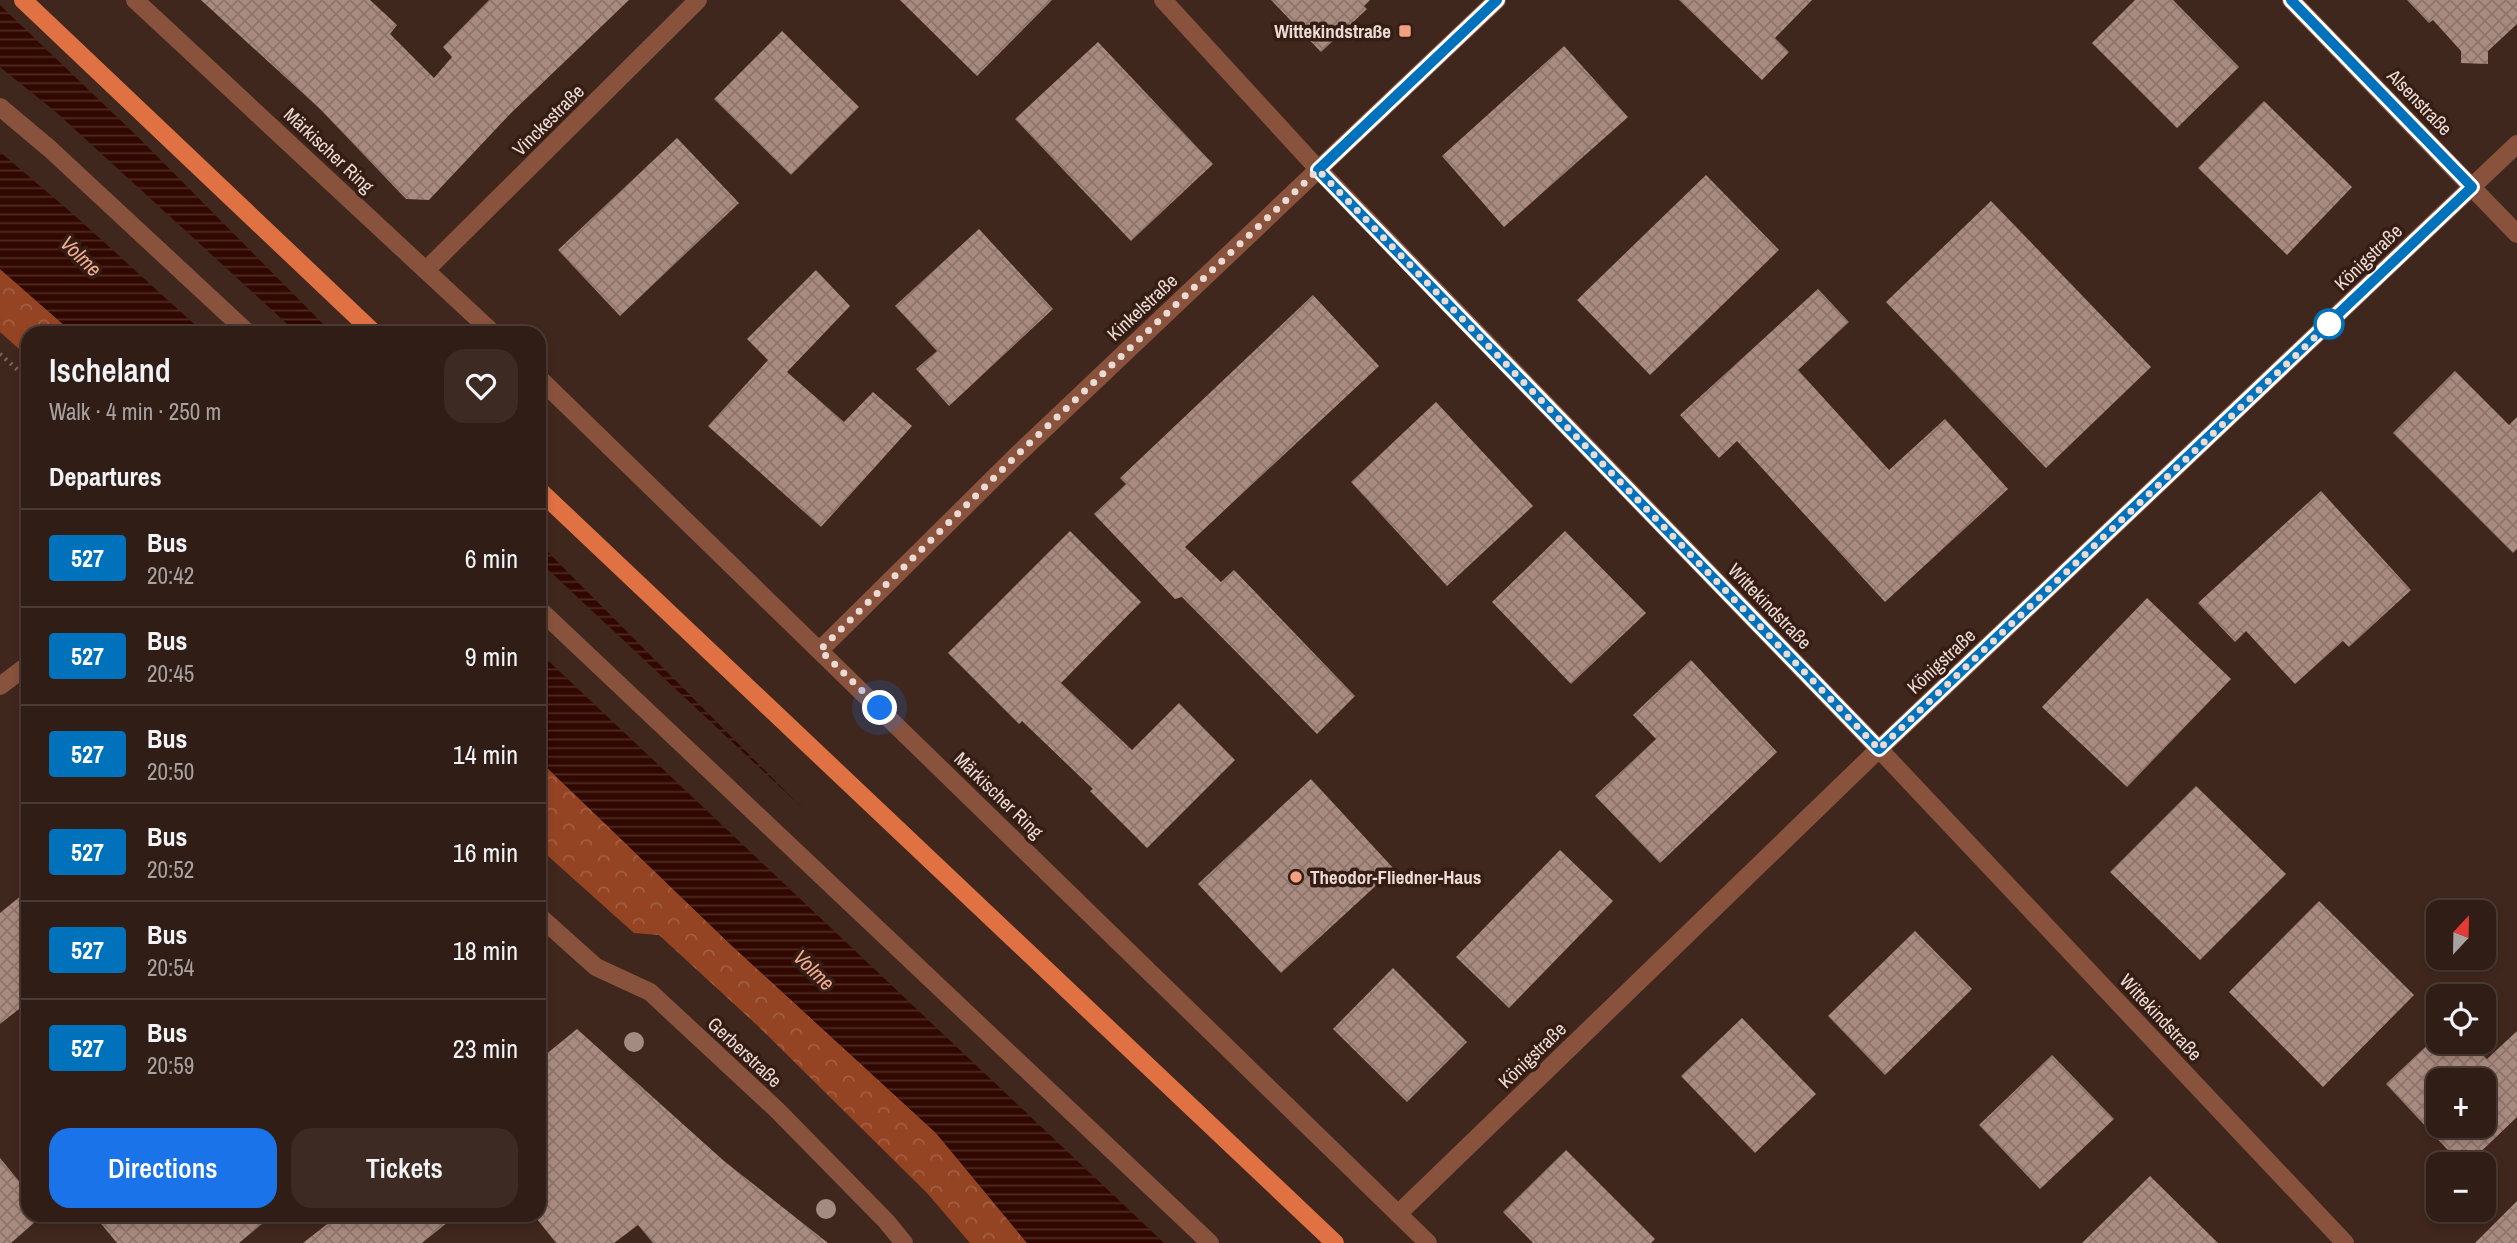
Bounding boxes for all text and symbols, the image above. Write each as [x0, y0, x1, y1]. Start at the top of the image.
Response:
place label: Wittekindstraße [1274, 18, 1391, 44]
marker: Wittekindstraße [1397, 23, 1413, 39]
street label: Alsenstraße [2381, 62, 2458, 141]
street label: Vinckestraße [506, 78, 590, 162]
street label: Märkischer Ring [278, 102, 380, 199]
street label: Königstraße [2328, 218, 2408, 296]
water label: Volme [54, 229, 108, 283]
street label: Kinkelstraße [1101, 268, 1183, 346]
unlabelled marker [2314, 309, 2344, 339]
text: Ischeland [49, 348, 171, 392]
button: heart [444, 349, 518, 423]
text: Walk · 4 min · 250 m [49, 396, 221, 427]
text: Departures [49, 459, 162, 494]
text: Bus [147, 525, 187, 560]
text: 6 min [465, 541, 518, 576]
text: 527 [71, 542, 104, 574]
street label: Wittekindstraße [1722, 557, 1818, 655]
text: 20:42 [147, 560, 194, 591]
text: Bus [147, 623, 187, 658]
street label: Königstraße [1901, 623, 1981, 699]
text: 9 min [465, 639, 518, 674]
text: 527 [71, 640, 104, 672]
text: 20:45 [147, 658, 194, 689]
your location [862, 690, 897, 725]
text: Bus [147, 721, 187, 756]
text: 14 min [453, 737, 518, 772]
text: 527 [71, 738, 104, 770]
street label: Märkischer Ring [949, 746, 1049, 844]
text: 20:50 [147, 756, 194, 787]
text: Bus [147, 819, 187, 854]
text: 16 min [453, 835, 518, 870]
text: 527 [71, 836, 104, 868]
text: 20:52 [147, 854, 194, 885]
place label: Theodor-Fliedner-Haus [1310, 864, 1481, 890]
marker: Theodor-Fliedner-Haus [1288, 869, 1304, 885]
north arrow [2426, 900, 2496, 970]
map controls [2426, 900, 2496, 1222]
text: Bus [147, 917, 187, 952]
text: 18 min [453, 933, 518, 968]
text: 527 [71, 934, 104, 966]
water label: Volme [787, 943, 841, 997]
text: 20:54 [147, 952, 194, 983]
street label: Wittekindstraße [2114, 968, 2208, 1066]
button: locate [2426, 984, 2496, 1054]
street label: Gerberstraße [702, 1011, 788, 1093]
text: Bus [147, 1015, 187, 1050]
street label: Königstraße [1492, 1016, 1572, 1094]
text: 23 min [453, 1031, 518, 1066]
text: 527 [71, 1032, 104, 1064]
text: 20:59 [147, 1050, 194, 1081]
button: + [2426, 1068, 2496, 1138]
button: Directions [49, 1128, 277, 1208]
button: Tickets [291, 1128, 518, 1208]
button: − [2426, 1152, 2496, 1222]

